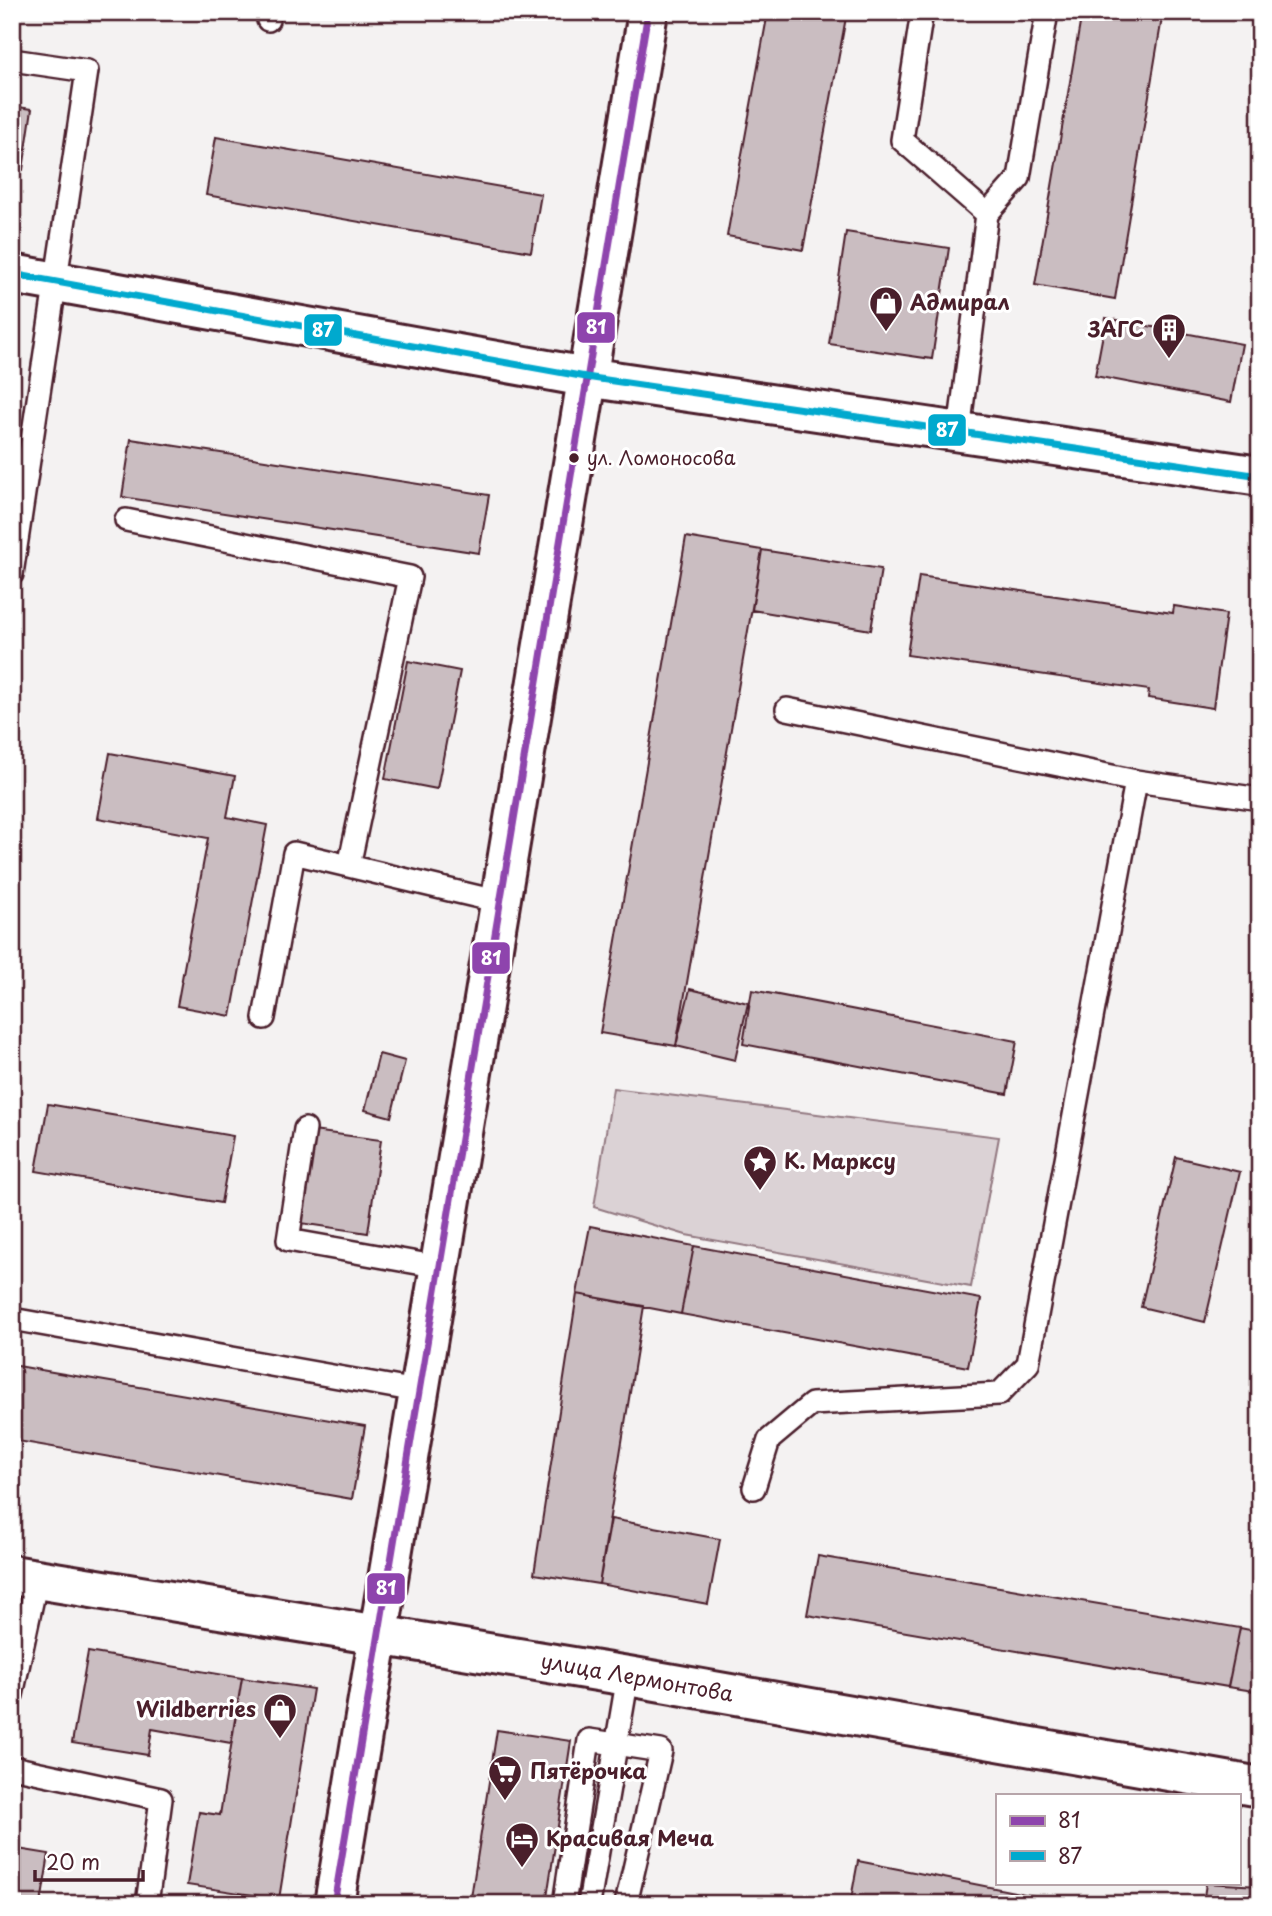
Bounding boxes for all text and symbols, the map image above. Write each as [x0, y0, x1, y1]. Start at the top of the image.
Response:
shop icon: Адмирал [867, 284, 905, 333]
place label: Адмирал [910, 285, 1010, 317]
line badge: 81 [576, 311, 616, 344]
building icon: ЗАГС [1150, 311, 1188, 360]
text: 81 [586, 312, 606, 340]
place label: ЗАГС [1087, 312, 1144, 344]
line badge: 87 [303, 313, 343, 347]
text: 87 [312, 315, 334, 343]
line badge: 87 [927, 413, 967, 447]
text: 87 [936, 415, 958, 443]
place label: ул. Ломоносова [587, 443, 736, 471]
marker: ул. Ломоносова [567, 451, 581, 465]
line badge: 81 [471, 941, 511, 975]
text: 81 [481, 943, 501, 971]
place icon: К. Марксу [741, 1143, 779, 1192]
place label: К. Марксу [784, 1144, 896, 1176]
line badge: 81 [366, 1572, 406, 1605]
text: 81 [376, 1573, 396, 1601]
street label: улица Лермонтова [538, 1643, 736, 1709]
shop icon: Wildberries [261, 1691, 299, 1740]
place label: Wildberries [136, 1692, 256, 1724]
supermarket icon: Пятёрочка [486, 1753, 524, 1802]
place label: Пятёрочка [530, 1754, 647, 1786]
legend [996, 1794, 1240, 1884]
text: 81 [1058, 1803, 1080, 1835]
hotel icon: Красивая Меча [503, 1820, 541, 1869]
place label: Красивая Меча [546, 1821, 715, 1853]
scale bar [35, 1839, 144, 1883]
text: 87 [1058, 1839, 1082, 1871]
text: 20 m [46, 1845, 100, 1877]

